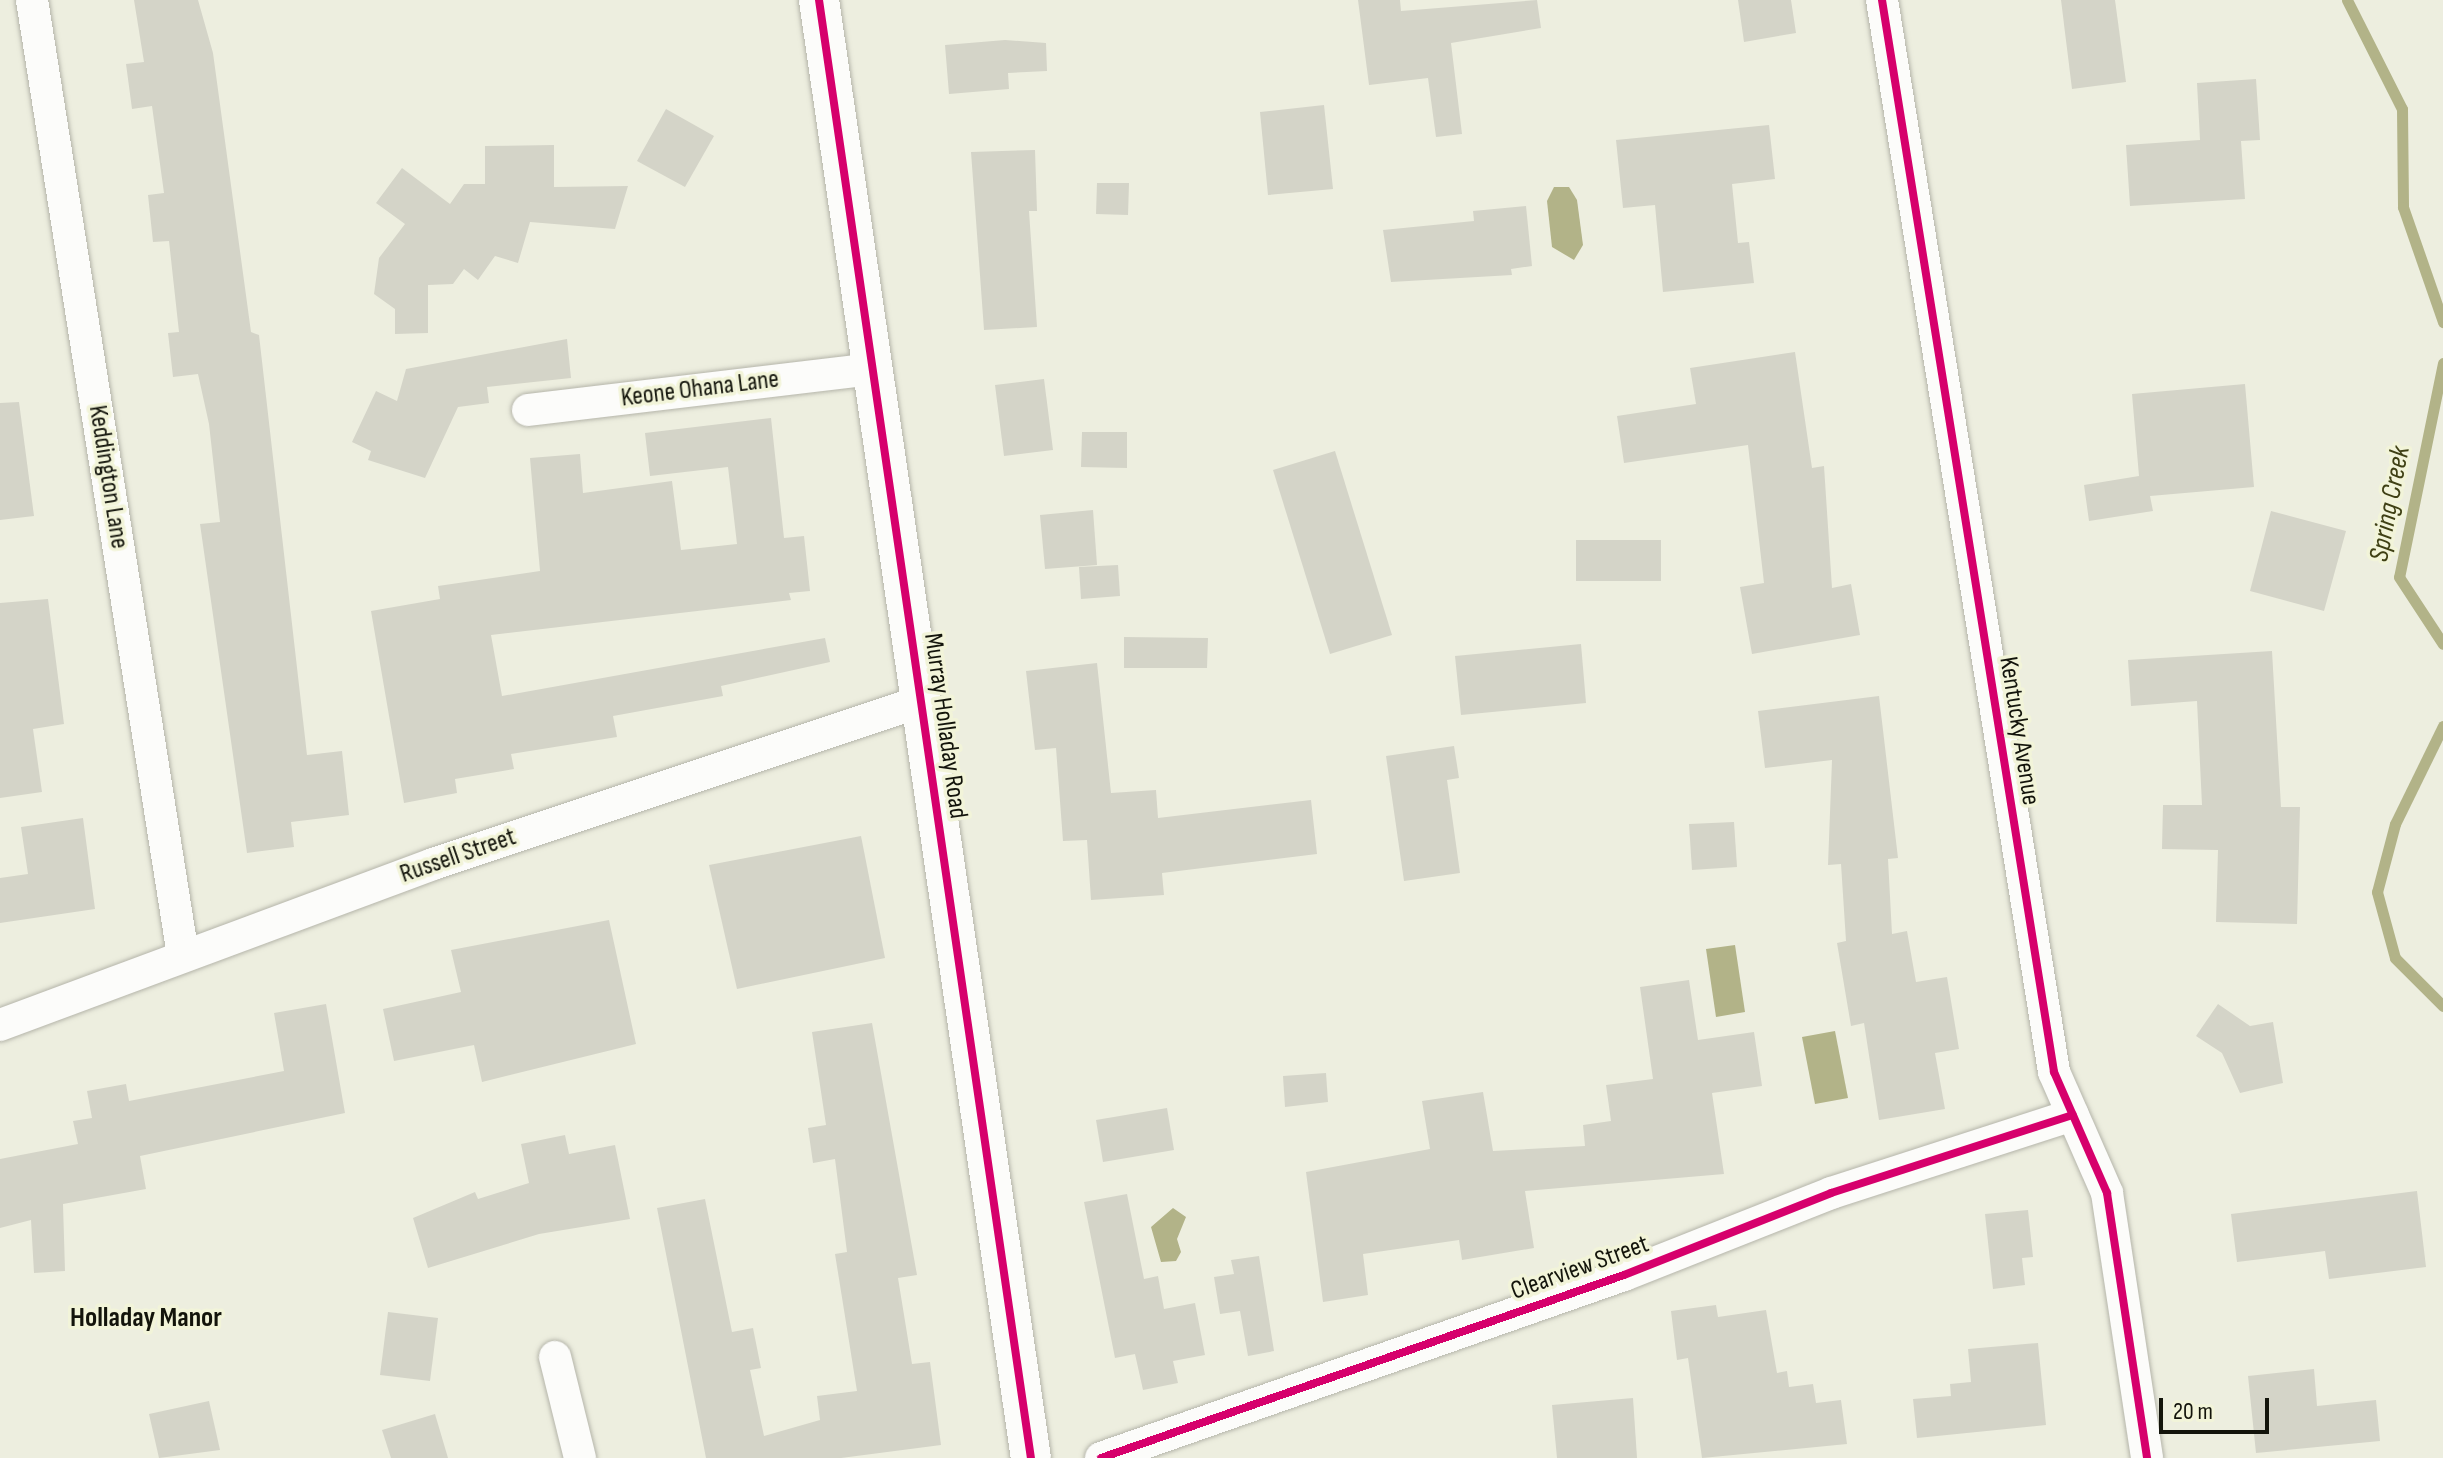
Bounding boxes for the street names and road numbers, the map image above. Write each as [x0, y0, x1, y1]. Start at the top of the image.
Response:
street label: Keone Ohana Lane [619, 364, 781, 414]
street label: Keddington Lane [81, 403, 135, 551]
street label: Murray Holladay Road [917, 631, 973, 821]
street label: Kentucky Avenue [1992, 655, 2046, 807]
street label: Russell Street [396, 822, 520, 890]
street label: Clearview Street [1507, 1229, 1653, 1307]

